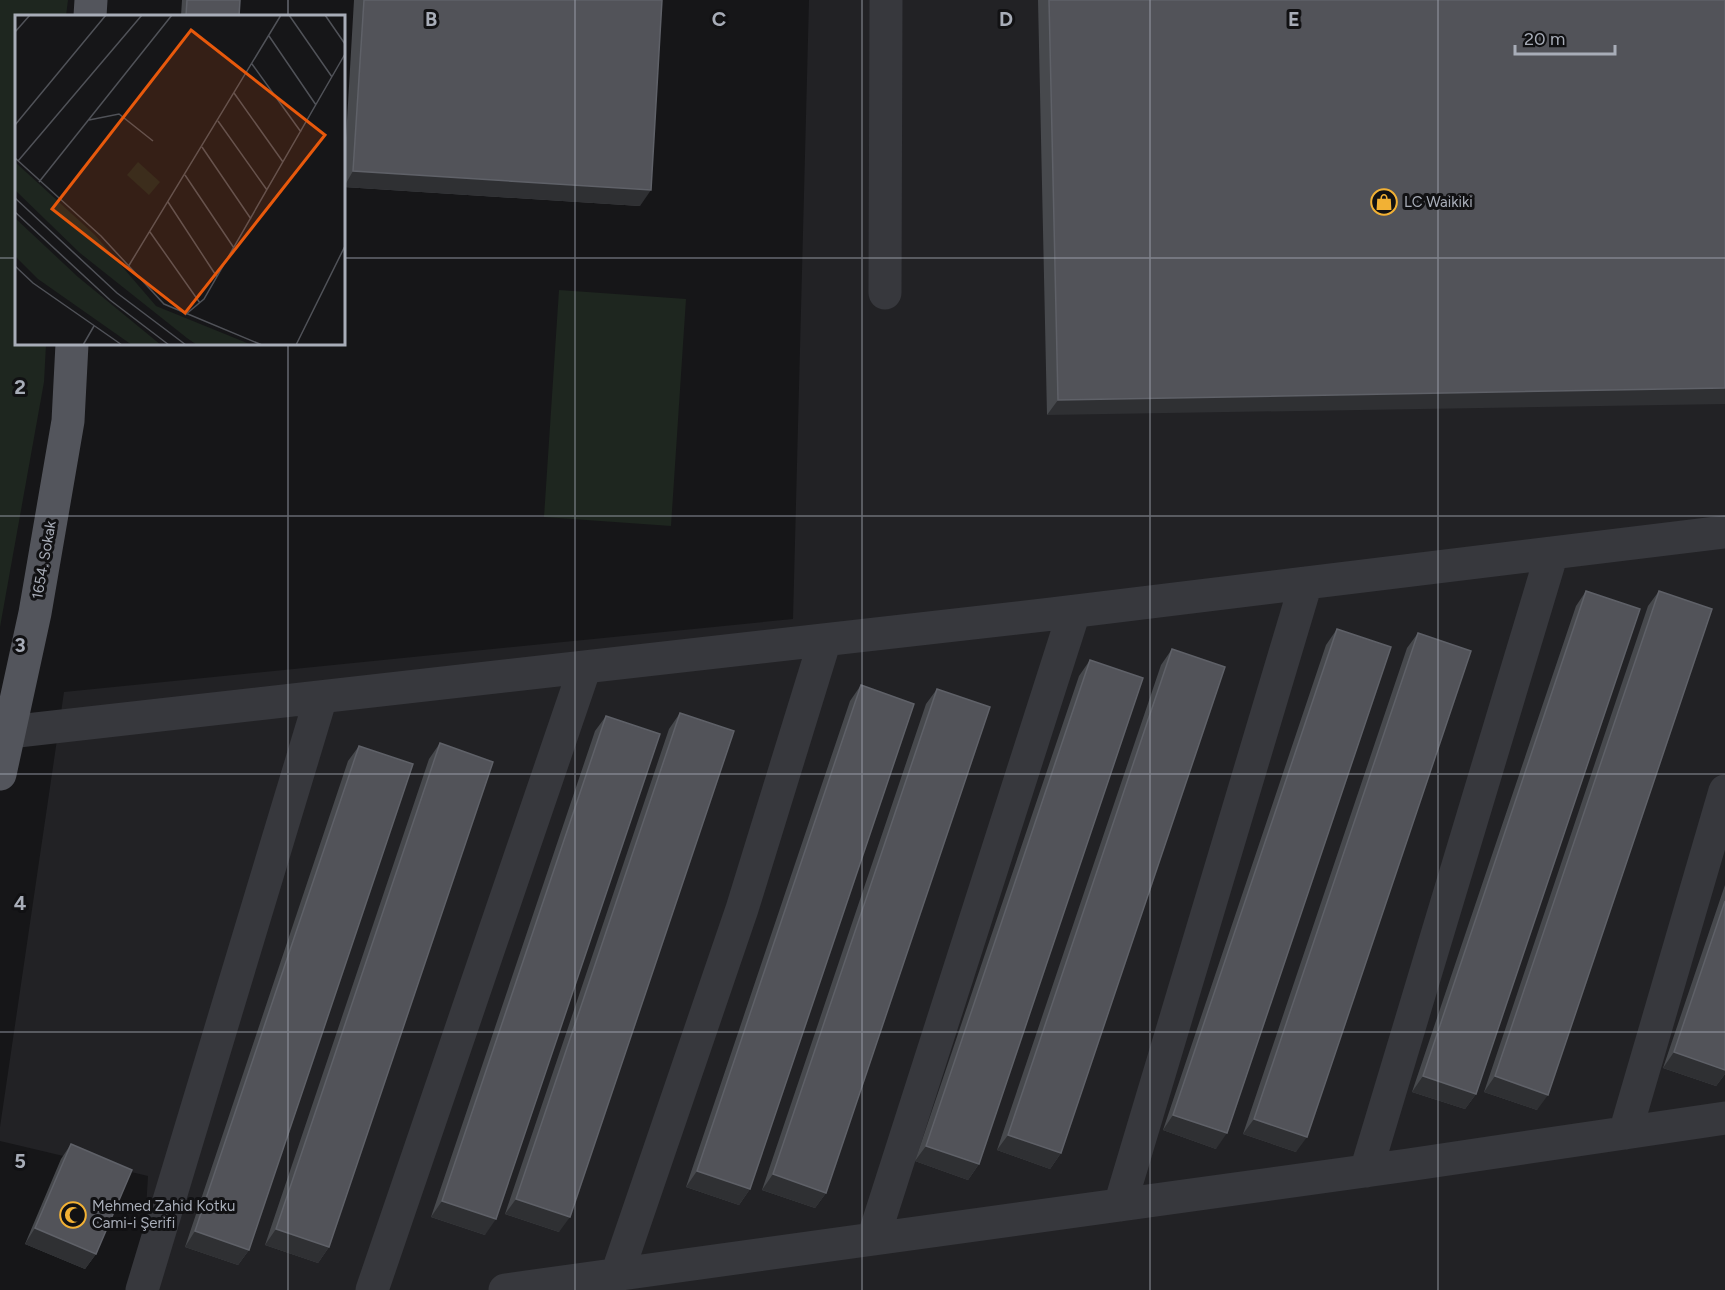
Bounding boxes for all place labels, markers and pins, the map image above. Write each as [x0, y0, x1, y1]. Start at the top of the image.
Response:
shop icon: LC Waikiki [1369, 187, 1399, 217]
place label: LC Waikiki [1404, 193, 1473, 211]
place label: Mehmed Zahid Kotku Cami-i Şerifi [92, 1197, 235, 1232]
mosque icon: Mehmed Zahid Kotku Cami-i Şerifi [58, 1200, 88, 1230]

